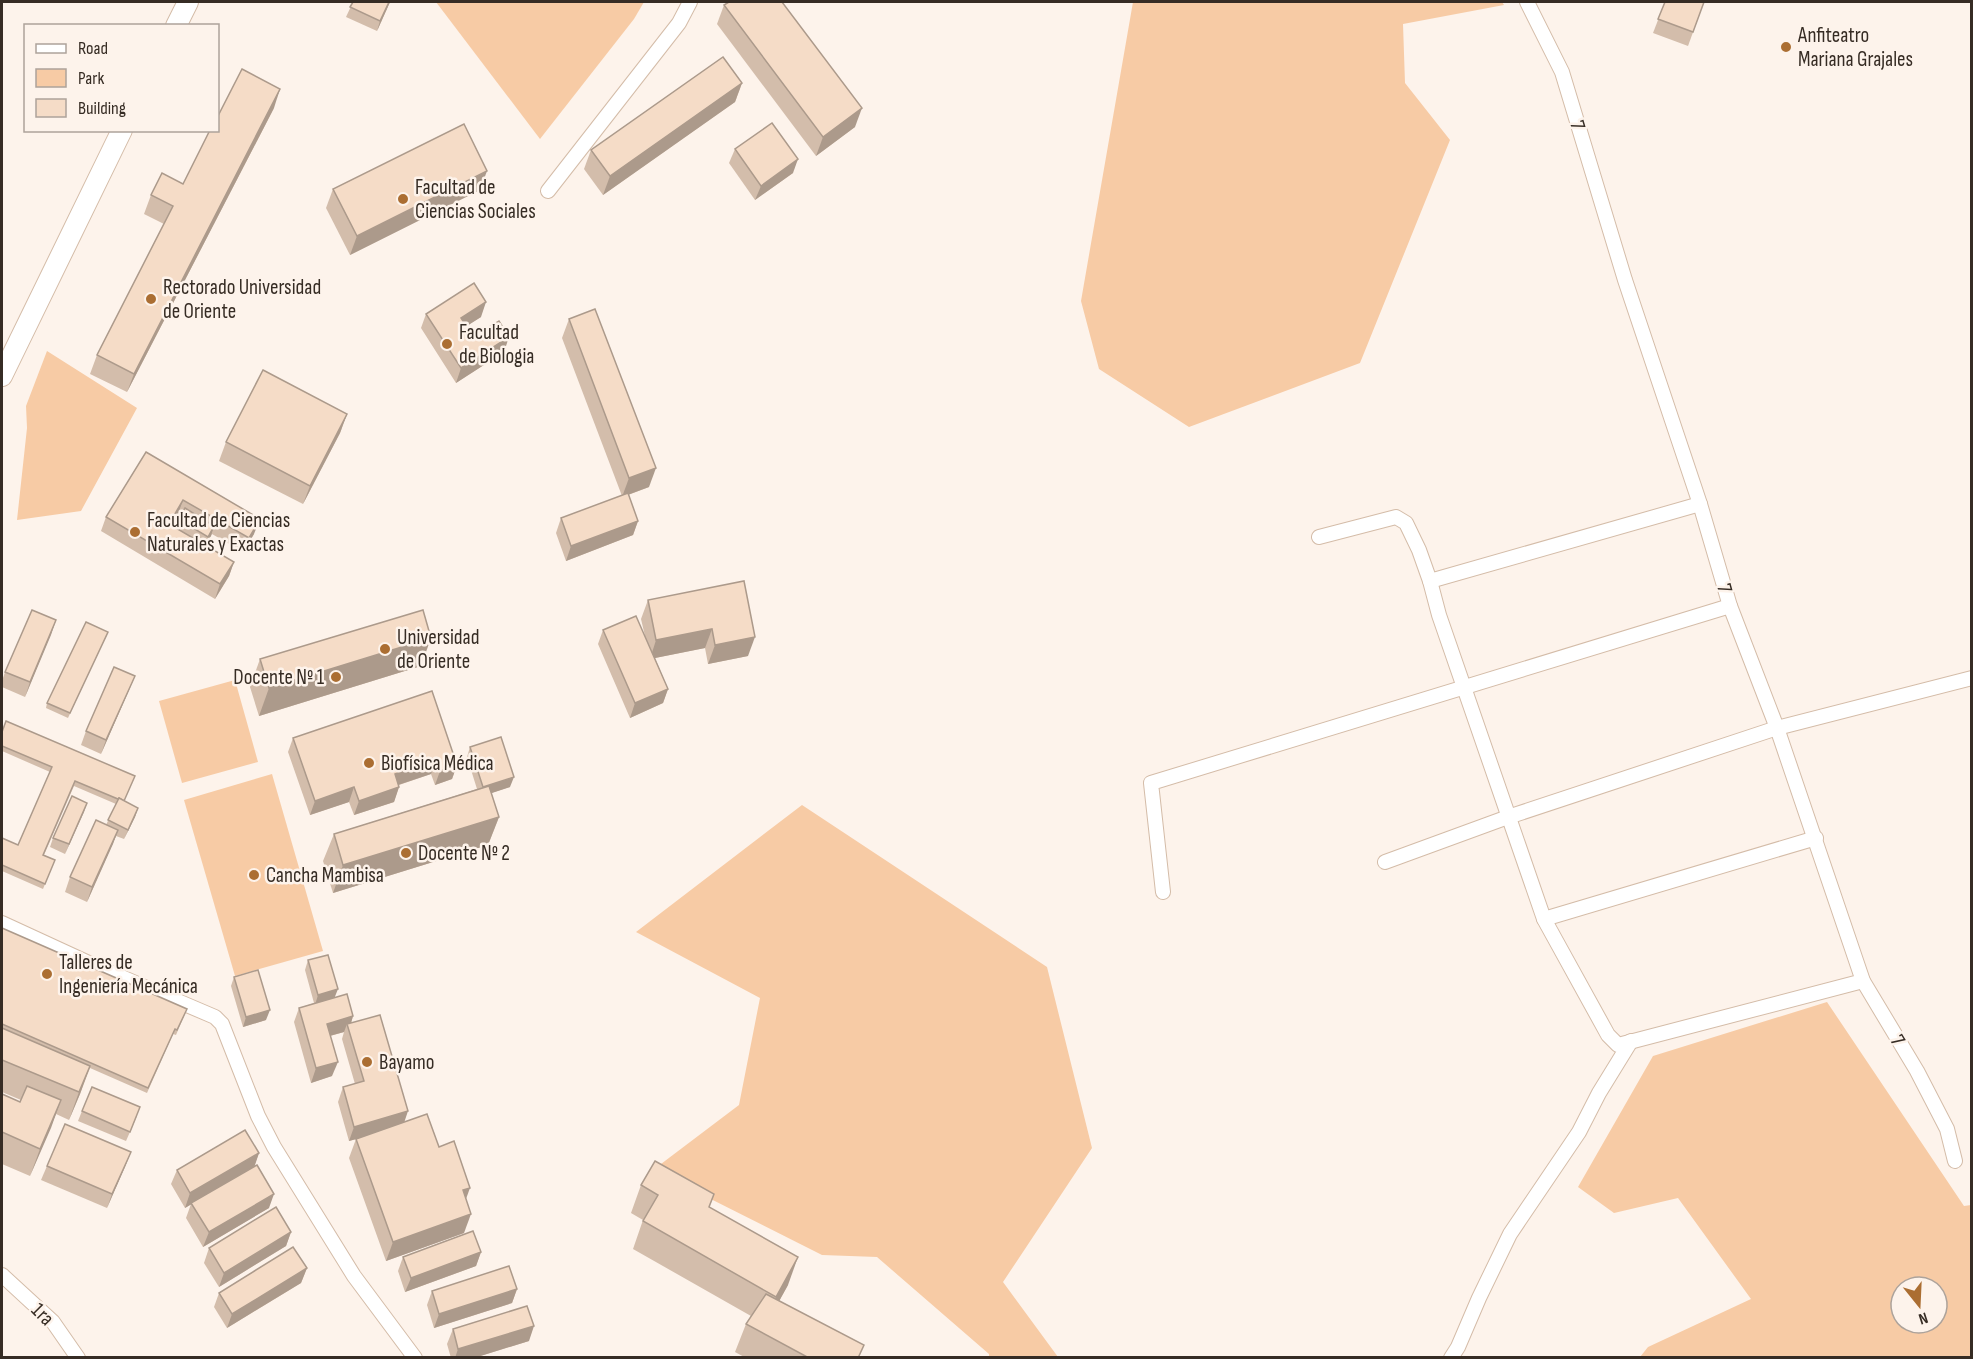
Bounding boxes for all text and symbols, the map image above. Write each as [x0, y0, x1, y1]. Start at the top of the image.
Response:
place label: Anfiteatro Mariana Grajales [1797, 23, 1913, 72]
legend [24, 24, 219, 132]
text: Road [78, 38, 108, 59]
marker: Anfiteatro Mariana Grajales [1779, 40, 1793, 54]
text: Park [78, 68, 104, 89]
text: Building [78, 98, 126, 119]
street label: 7 [1564, 117, 1591, 133]
place label: Facultad de Ciencias Sociales [415, 175, 536, 224]
marker: Facultad de Ciencias Sociales [396, 192, 410, 206]
place label: Rectorado Universidad de Oriente [163, 275, 321, 324]
marker: Rectorado Universidad de Oriente [144, 292, 158, 306]
place label: Facultad de Biologia [459, 320, 534, 369]
marker: Facultad de Biologia [440, 337, 454, 351]
place label: Facultad de Ciencias Naturales y Exactas [147, 508, 290, 557]
marker: Facultad de Ciencias Naturales y Exactas [128, 525, 142, 539]
street label: 7 [1711, 581, 1738, 596]
place label: Universidad de Oriente [397, 625, 479, 674]
marker: Universidad de Oriente [378, 642, 392, 656]
place label: Docente Nº 1 [233, 665, 325, 690]
marker: Docente Nº 1 [329, 670, 343, 684]
place label: Biofísica Médica [381, 751, 494, 776]
marker: Biofísica Médica [362, 756, 376, 770]
place label: Docente Nº 2 [418, 841, 510, 866]
marker: Docente Nº 2 [399, 846, 413, 860]
place label: Cancha Mambisa [266, 863, 384, 888]
marker: Cancha Mambisa [247, 868, 261, 882]
place label: Talleres de Ingeniería Mecánica [59, 950, 198, 999]
marker: Talleres de Ingeniería Mecánica [40, 967, 54, 981]
street label: 7 [1885, 1030, 1911, 1051]
place label: Bayamo [379, 1050, 434, 1075]
marker: Bayamo [360, 1055, 374, 1069]
north arrow [1889, 1275, 1949, 1335]
street label: 1ra [26, 1298, 59, 1331]
text: N [1916, 1307, 1930, 1328]

